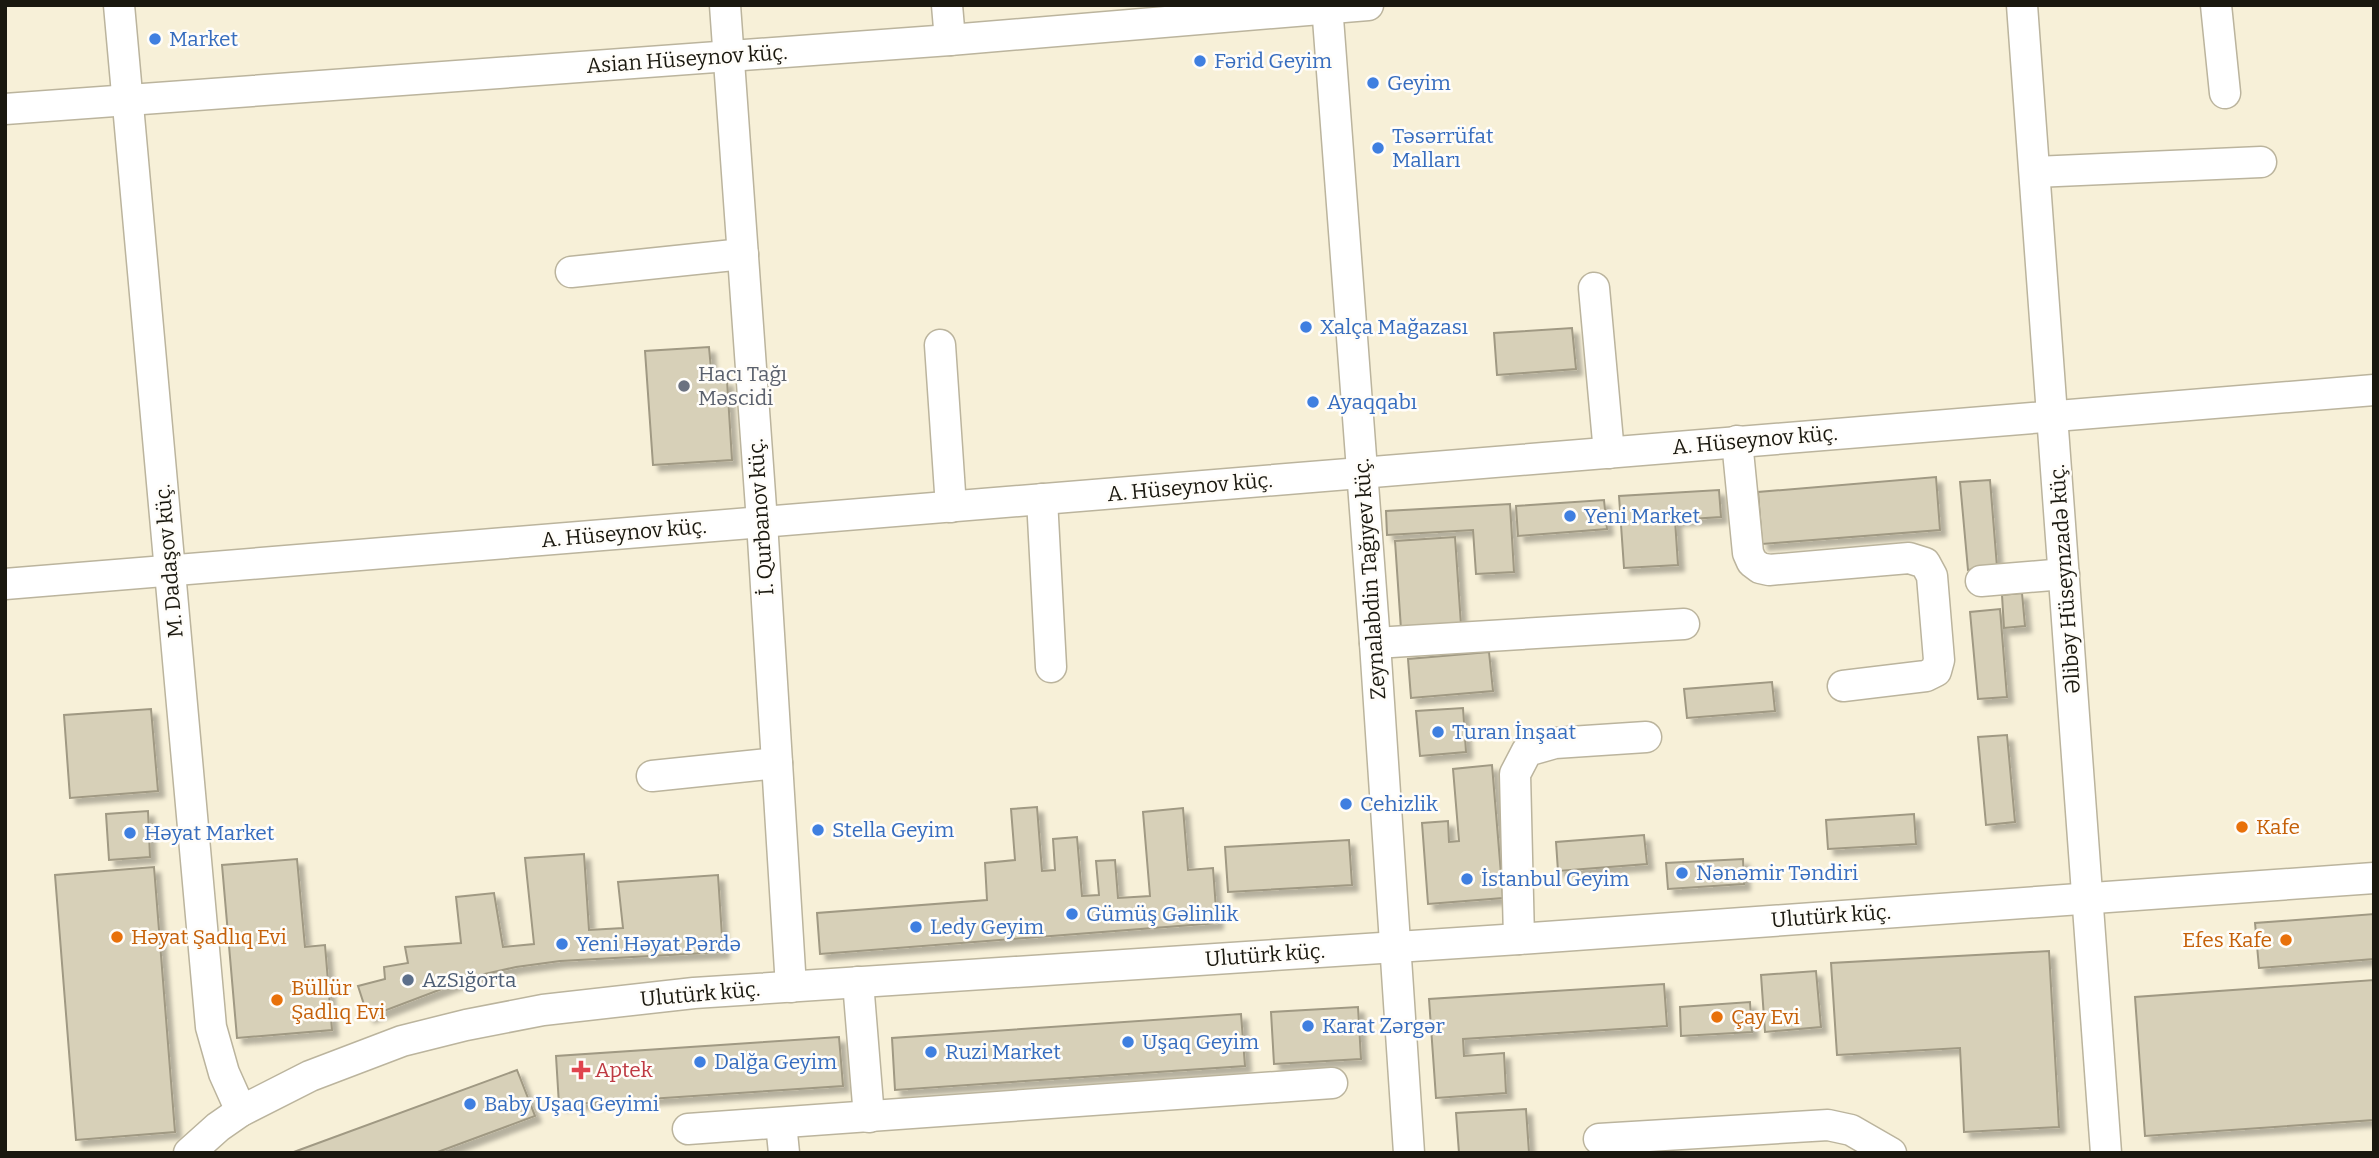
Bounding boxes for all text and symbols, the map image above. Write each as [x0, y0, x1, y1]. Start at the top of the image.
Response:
place label: Market [169, 26, 238, 52]
marker: Market [147, 31, 163, 47]
street label: Asian Hüseynov küç. [586, 39, 788, 79]
place label: Fərid Geyim [1214, 48, 1332, 74]
marker: Fərid Geyim [1192, 53, 1208, 69]
place label: Geyim [1387, 70, 1451, 96]
marker: Geyim [1365, 75, 1381, 91]
place label: Təsərrüfat Malları [1392, 123, 1494, 173]
marker: Təsərrüfat Malları [1370, 140, 1386, 156]
place label: Xalça Mağazası [1320, 314, 1468, 340]
marker: Xalça Mağazası [1298, 319, 1314, 335]
place label: Hacı Tağı Məscidi [698, 361, 787, 411]
marker: Hacı Tağı Məscidi [676, 378, 692, 394]
place label: Ayaqqabı [1327, 389, 1417, 415]
marker: Ayaqqabı [1305, 394, 1321, 410]
street label: A. Hüseynov küç. [1671, 420, 1839, 460]
street label: İ. Qurbanov küç. [743, 438, 779, 596]
street label: Zeynalabdin Tağıyev küç. [1349, 457, 1391, 701]
street label: Əlibəy Hüseynzadə küç. [2044, 463, 2086, 695]
street label: A. Hüseynov küç. [1106, 467, 1274, 507]
street label: M. Dadaşov küç. [149, 483, 189, 639]
place label: Yeni Market [1584, 503, 1701, 529]
marker: Yeni Market [1562, 508, 1578, 524]
street label: A. Hüseynov küç. [540, 513, 708, 553]
place label: Turan İnşaat [1452, 719, 1576, 745]
marker: Turan İnşaat [1430, 724, 1446, 740]
place label: Cehizlik [1360, 791, 1438, 817]
marker: Cehizlik [1338, 796, 1354, 812]
place label: Kafe [2256, 814, 2300, 840]
place label: Stella Geyim [832, 817, 954, 843]
marker: Kafe [2234, 819, 2250, 835]
place label: Həyat Market [144, 820, 275, 846]
marker: Stella Geyim [810, 822, 826, 838]
marker: Həyat Market [122, 825, 138, 841]
place label: Nənəmir Təndiri [1696, 860, 1858, 886]
marker: Nənəmir Təndiri [1674, 865, 1690, 881]
place label: İstanbul Geyim [1481, 866, 1629, 892]
marker: İstanbul Geyim [1459, 871, 1475, 887]
street label: Ulutürk küç. [1770, 899, 1892, 933]
place label: Gümüş Gəlinlik [1086, 901, 1239, 927]
marker: Gümüş Gəlinlik [1064, 906, 1080, 922]
place label: Ledy Geyim [930, 914, 1044, 940]
marker: Ledy Geyim [908, 919, 924, 935]
place label: Həyat Şadlıq Evi [131, 924, 287, 950]
place label: Efes Kafe [2182, 927, 2272, 953]
marker: Həyat Şadlıq Evi [109, 929, 125, 945]
place label: Yeni Həyat Pərdə [576, 931, 741, 957]
marker: Efes Kafe [2278, 932, 2294, 948]
marker: Yeni Həyat Pərdə [554, 936, 570, 952]
street label: Ulutürk küç. [1204, 938, 1326, 972]
place label: AzSığorta [422, 967, 517, 993]
marker: AzSığorta [400, 972, 416, 988]
place label: Büllür Şadlıq Evi [291, 975, 385, 1025]
street label: Ulutürk küç. [639, 976, 761, 1012]
marker: Büllür Şadlıq Evi [269, 992, 285, 1008]
place label: Çay Evi [1731, 1004, 1800, 1030]
marker: Çay Evi [1709, 1009, 1725, 1025]
place label: Karat Zərgər [1322, 1013, 1445, 1039]
marker: Karat Zərgər [1300, 1018, 1316, 1034]
place label: Uşaq Geyim [1142, 1029, 1259, 1055]
marker: Uşaq Geyim [1120, 1034, 1136, 1050]
place label: Ruzi Market [945, 1039, 1061, 1065]
marker: Ruzi Market [923, 1044, 939, 1060]
place label: Dalğa Geyim [714, 1049, 837, 1075]
marker: Dalğa Geyim [692, 1054, 708, 1070]
place label: Aptek [595, 1057, 653, 1083]
marker: Aptek [573, 1062, 589, 1078]
place label: Baby Uşaq Geyimi [484, 1091, 659, 1117]
marker: Baby Uşaq Geyimi [462, 1096, 478, 1112]

